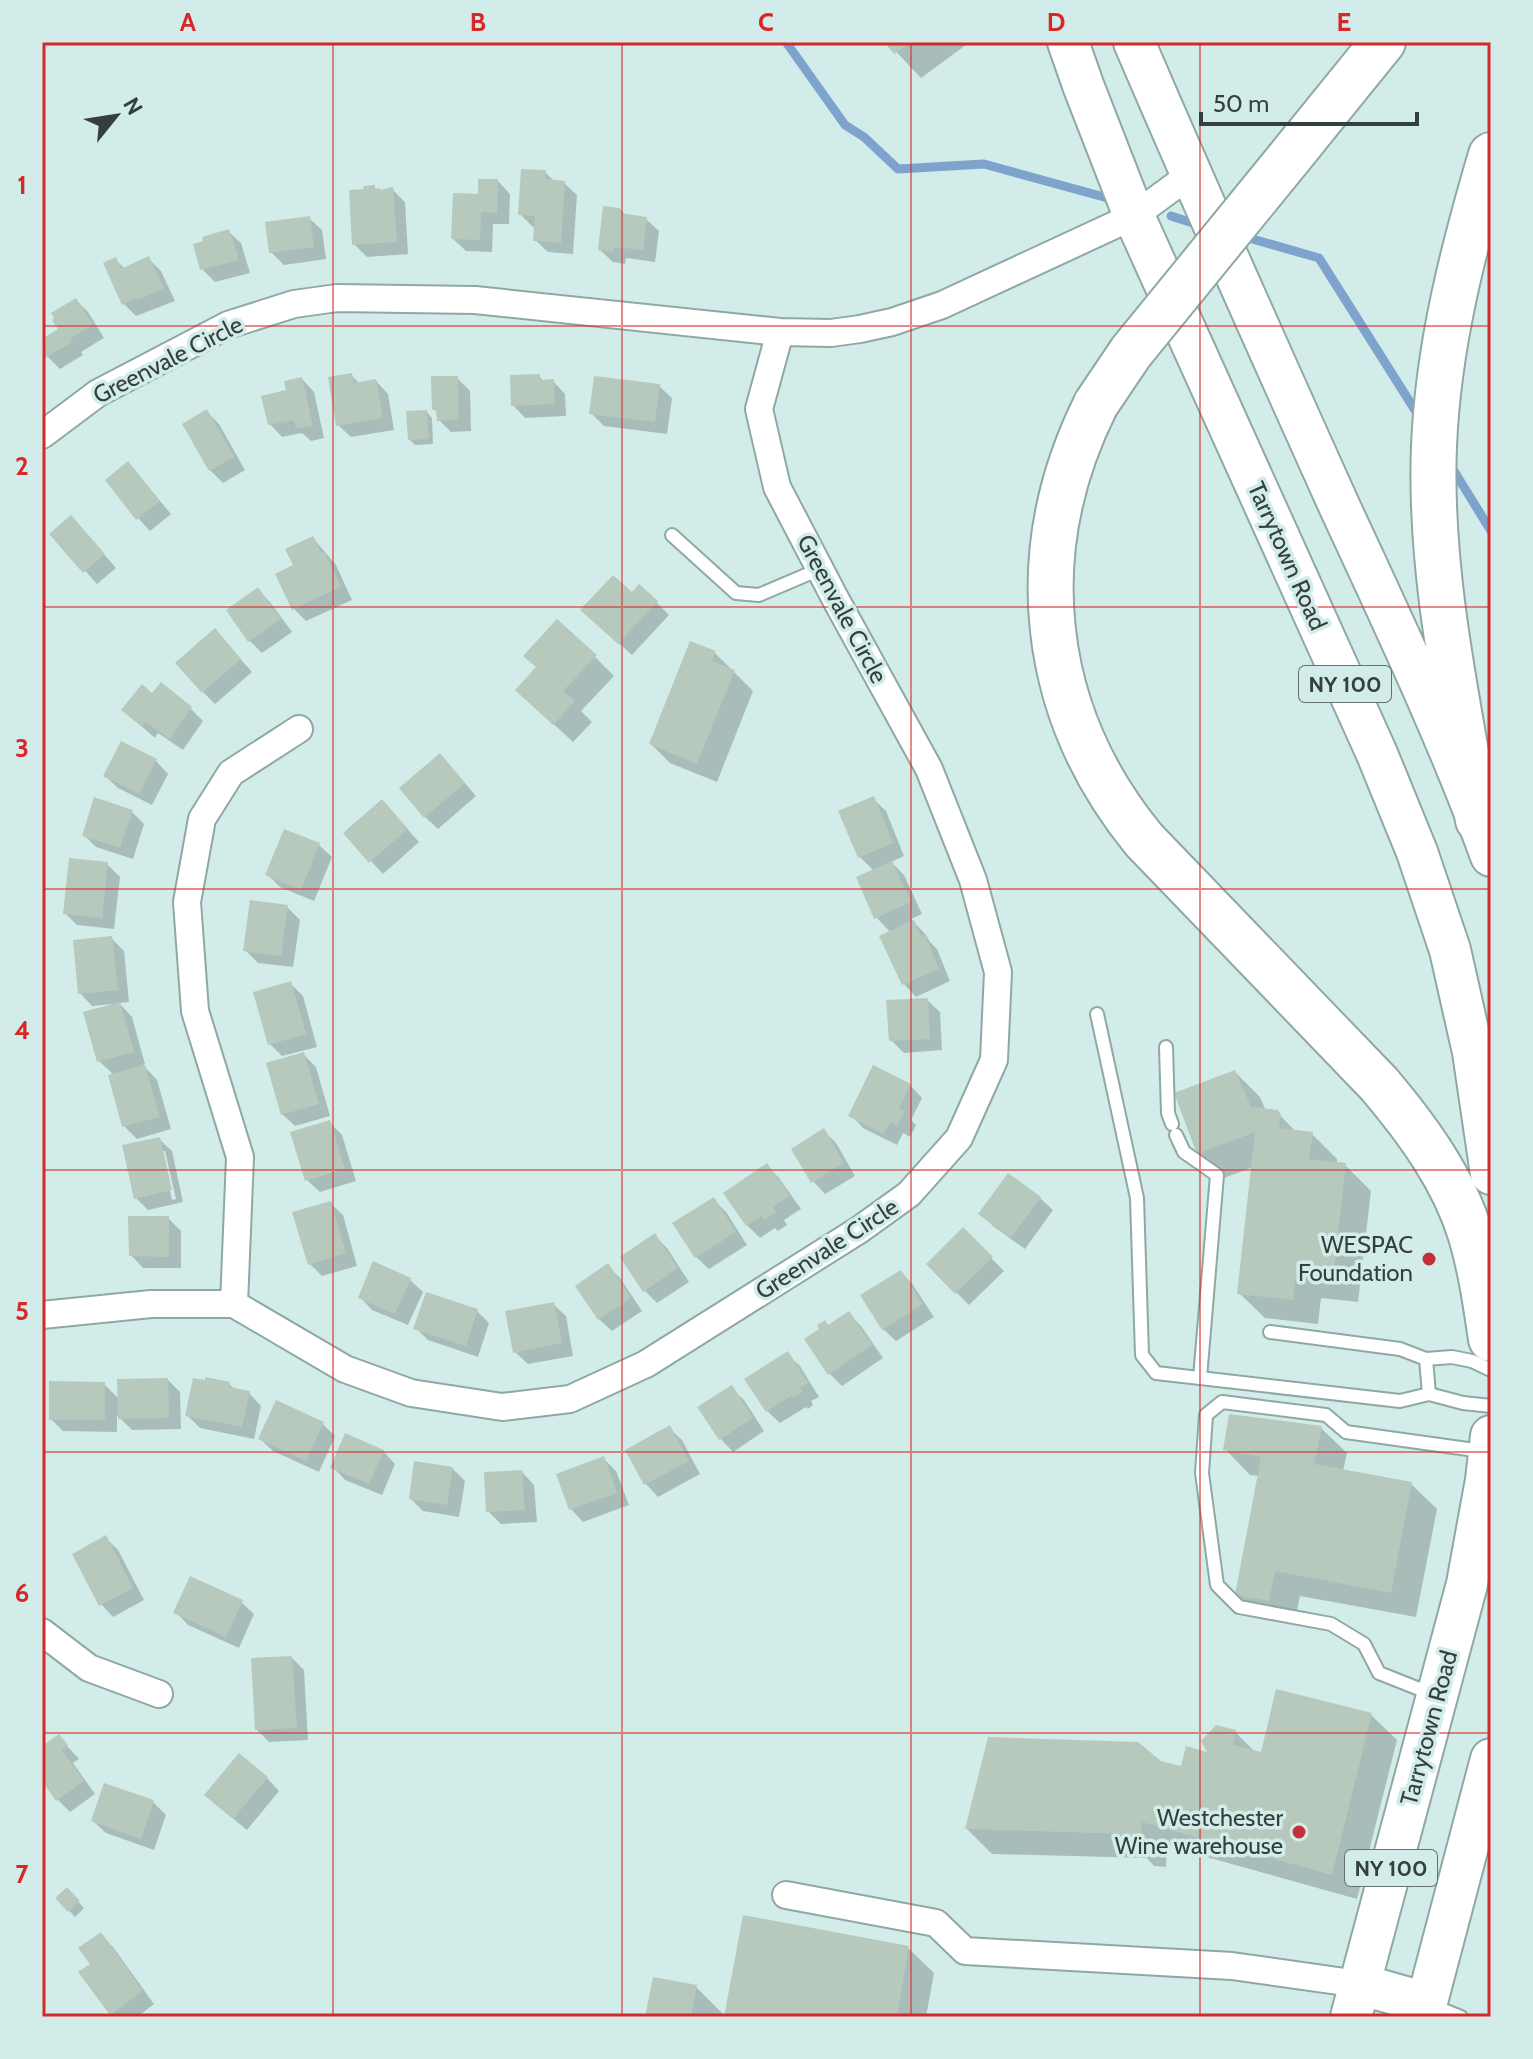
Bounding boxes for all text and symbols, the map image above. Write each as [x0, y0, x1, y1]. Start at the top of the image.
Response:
text: A [180, 6, 197, 38]
text: B [470, 6, 486, 38]
text: C [758, 6, 774, 38]
text: D [1047, 6, 1065, 38]
text: E [1337, 6, 1351, 38]
north arrow [76, 76, 156, 156]
scale bar [1201, 76, 1417, 126]
text: 50 m [1213, 89, 1269, 118]
text: N [117, 93, 148, 120]
text: 1 [17, 169, 27, 201]
street label: Greenvale Circle [88, 309, 247, 410]
text: 2 [15, 450, 29, 482]
street label: Tarrytown Road [1242, 477, 1333, 635]
street label: Greenvale Circle [791, 530, 894, 688]
road number: NY 100 [1299, 666, 1391, 702]
text: 3 [15, 732, 29, 764]
text: 4 [14, 1014, 30, 1046]
street label: Greenvale Circle [750, 1192, 903, 1305]
place label: WESPAC Foundation [1298, 1230, 1413, 1287]
marker: WESPAC Foundation [1420, 1250, 1438, 1268]
text: 5 [15, 1295, 29, 1327]
text: 6 [15, 1577, 29, 1609]
street label: Tarrytown Road [1394, 1647, 1463, 1809]
place label: Westchester Wine warehouse [1115, 1803, 1283, 1860]
marker: Westchester Wine warehouse [1290, 1823, 1308, 1841]
road number: NY 100 [1345, 1850, 1437, 1886]
text: 7 [15, 1858, 29, 1890]

